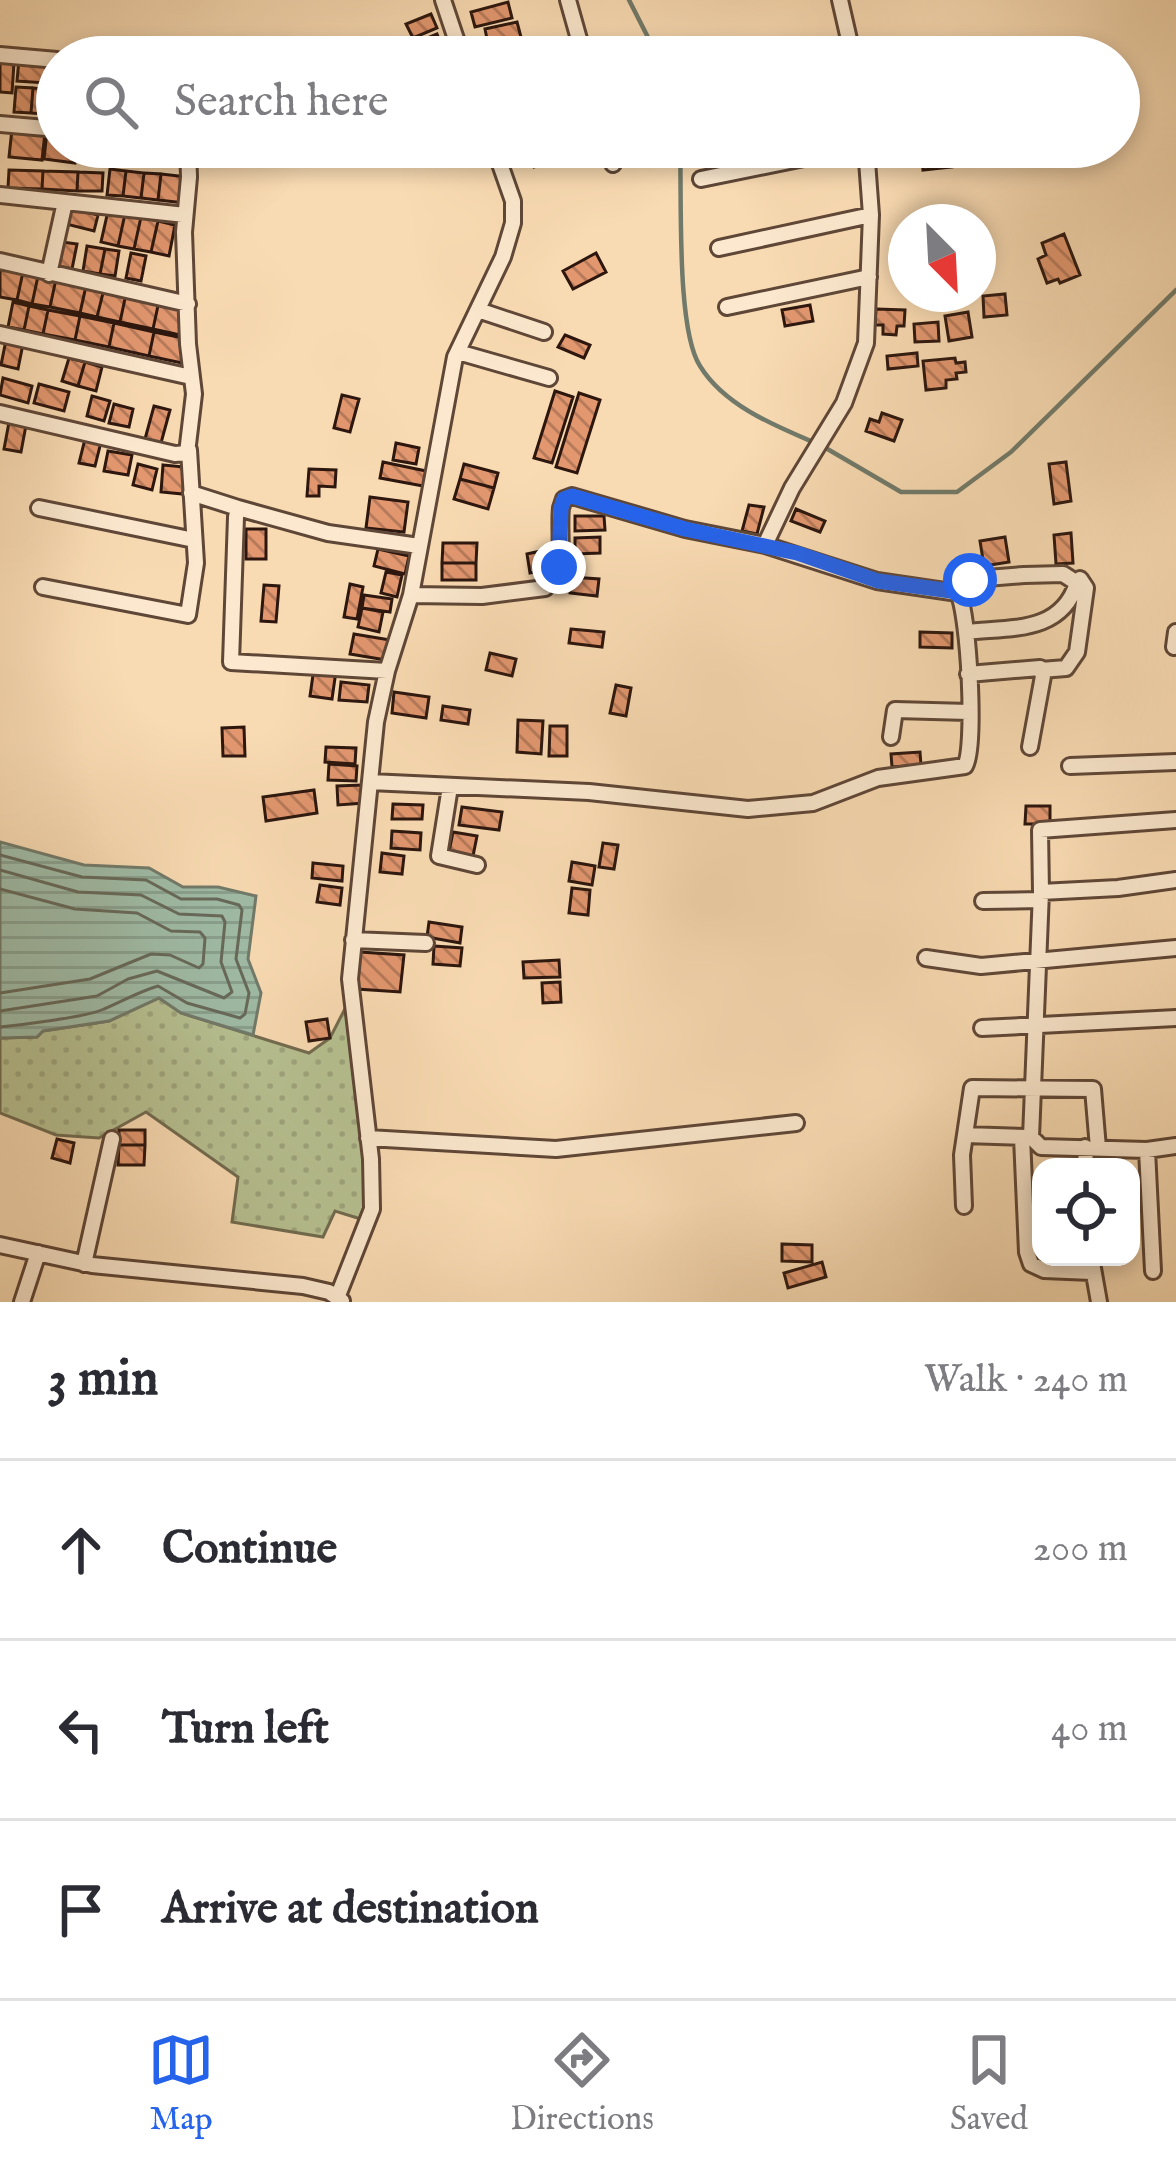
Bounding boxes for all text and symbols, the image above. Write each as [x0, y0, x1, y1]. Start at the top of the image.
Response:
search box [36, 36, 1140, 168]
icon: search [78, 69, 144, 135]
text: Search here [174, 74, 388, 131]
north arrow [888, 204, 996, 312]
route end [532, 540, 586, 594]
route start [943, 553, 997, 607]
map controls [1032, 1158, 1140, 1266]
button: locate [1032, 1158, 1140, 1266]
text: 3 min [48, 1348, 158, 1413]
text: Walk · 240 m [924, 1356, 1128, 1405]
icon: ahead [48, 1517, 114, 1583]
text: Continue [162, 1521, 337, 1578]
text: 200 m [1033, 1525, 1128, 1574]
icon: left [48, 1697, 114, 1763]
text: Turn left [162, 1701, 329, 1758]
text: 40 m [1051, 1705, 1128, 1754]
icon: arrive [48, 1877, 114, 1943]
text: Arrive at destination [162, 1881, 539, 1938]
tab: Map [148, 2027, 214, 2141]
tab: Directions [510, 2027, 654, 2141]
tab: Saved [950, 2027, 1028, 2141]

